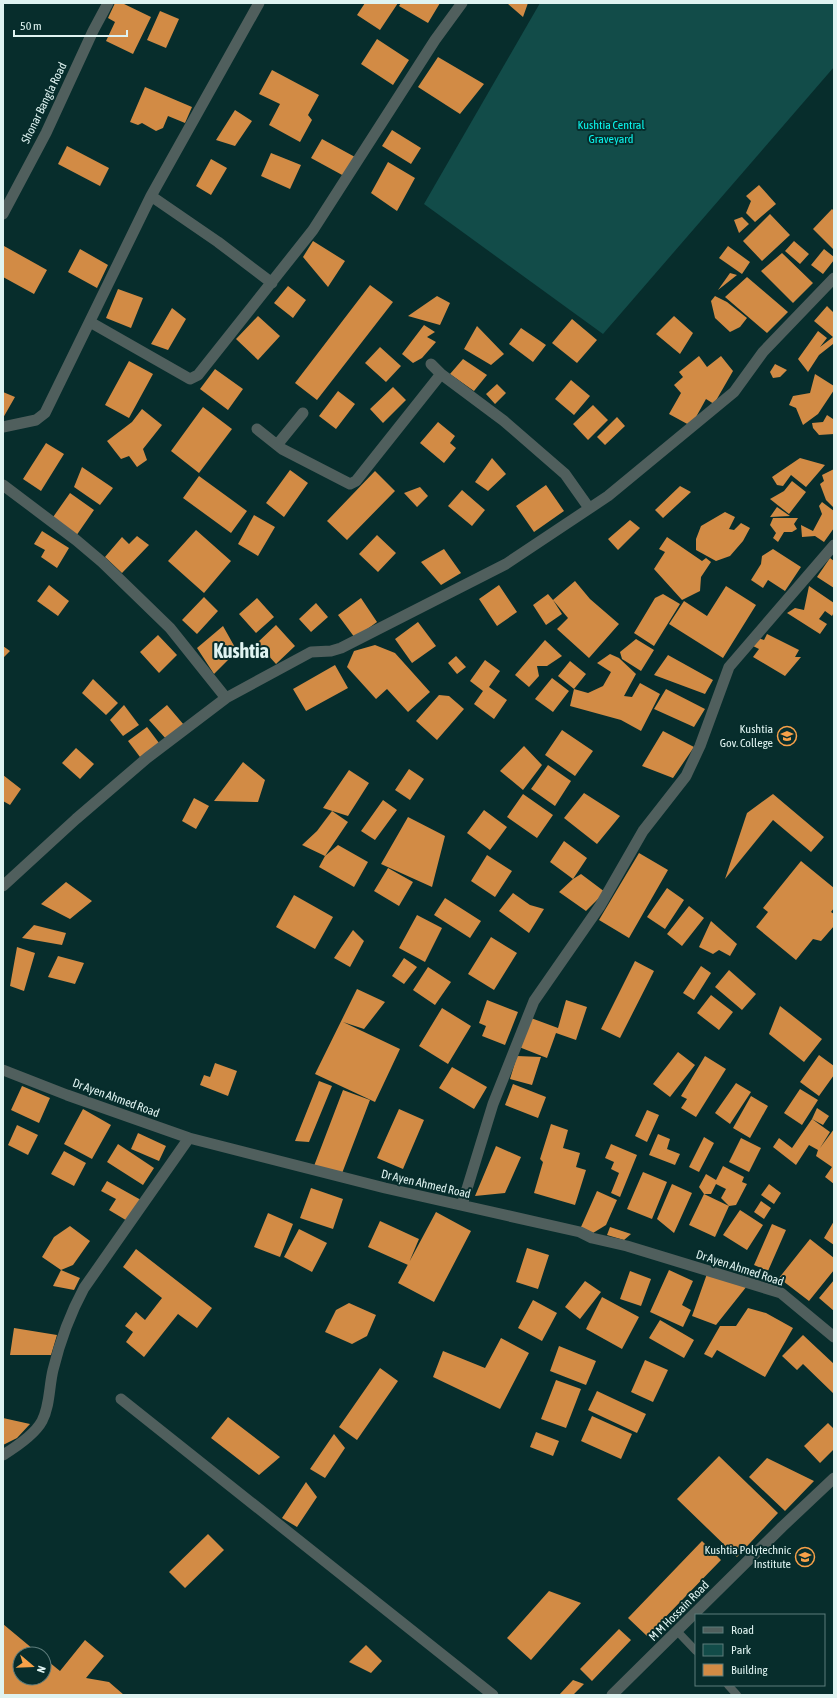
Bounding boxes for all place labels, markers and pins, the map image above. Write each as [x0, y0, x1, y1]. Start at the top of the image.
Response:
place label: Kushtia Gov. College [720, 722, 773, 750]
school or university icon: Kushtia Gov. College [776, 725, 798, 747]
place label: Kushtia Polytechnic Institute [705, 1543, 792, 1571]
school or university icon: Kushtia Polytechnic Institute [794, 1546, 816, 1568]

